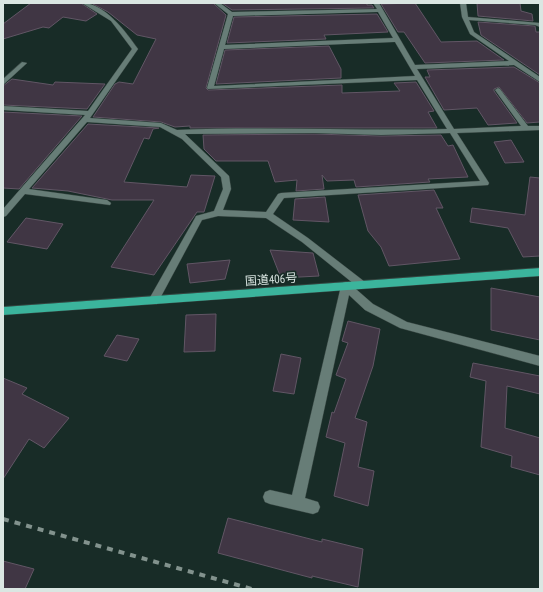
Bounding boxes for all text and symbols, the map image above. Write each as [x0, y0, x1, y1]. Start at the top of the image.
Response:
street label: 国道406号 [244, 270, 298, 288]

